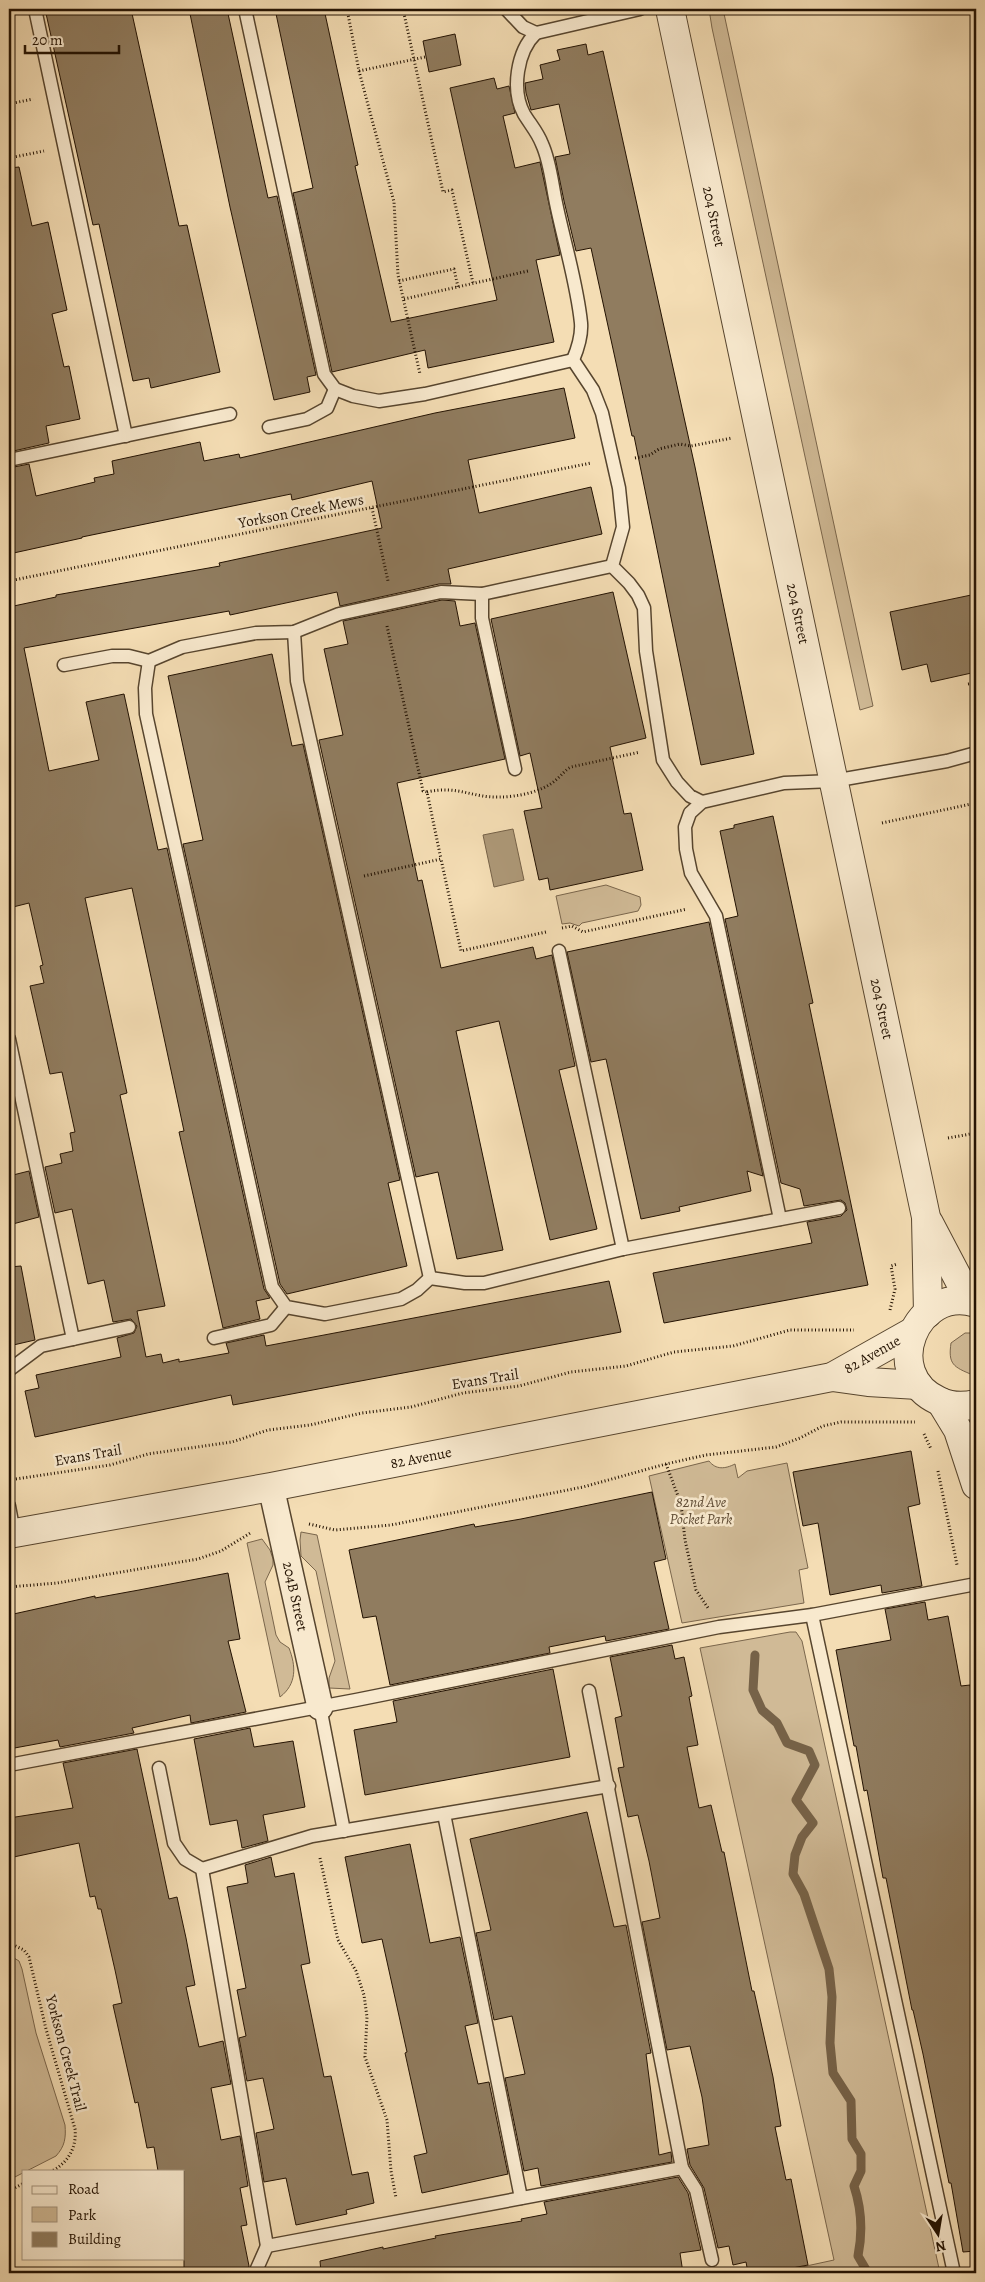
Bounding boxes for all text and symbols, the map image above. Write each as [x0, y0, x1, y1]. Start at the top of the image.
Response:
scale bar [25, 22, 119, 54]
text: 20 m [32, 30, 63, 50]
street label: 204 Street [698, 184, 730, 249]
street label: Yorkson Creek Mews [236, 489, 365, 533]
street label: 204 Street [782, 581, 814, 646]
street label: 204 Street [866, 976, 898, 1041]
street label: 82 Avenue [840, 1330, 904, 1378]
street label: Evans Trail [450, 1364, 520, 1394]
street label: Evans Trail [53, 1439, 123, 1471]
street label: 82 Avenue [389, 1442, 454, 1473]
park label: 82nd Ave Pocket Park [669, 1492, 733, 1529]
street label: 204B Street [278, 1560, 313, 1633]
street label: Yorkson Creek Trail [41, 1992, 91, 2114]
legend [22, 2170, 185, 2260]
text: Road [68, 2179, 100, 2199]
text: Park [68, 2205, 97, 2225]
north arrow [912, 2210, 962, 2260]
text: Building [68, 2229, 121, 2249]
text: N [934, 2236, 948, 2257]

